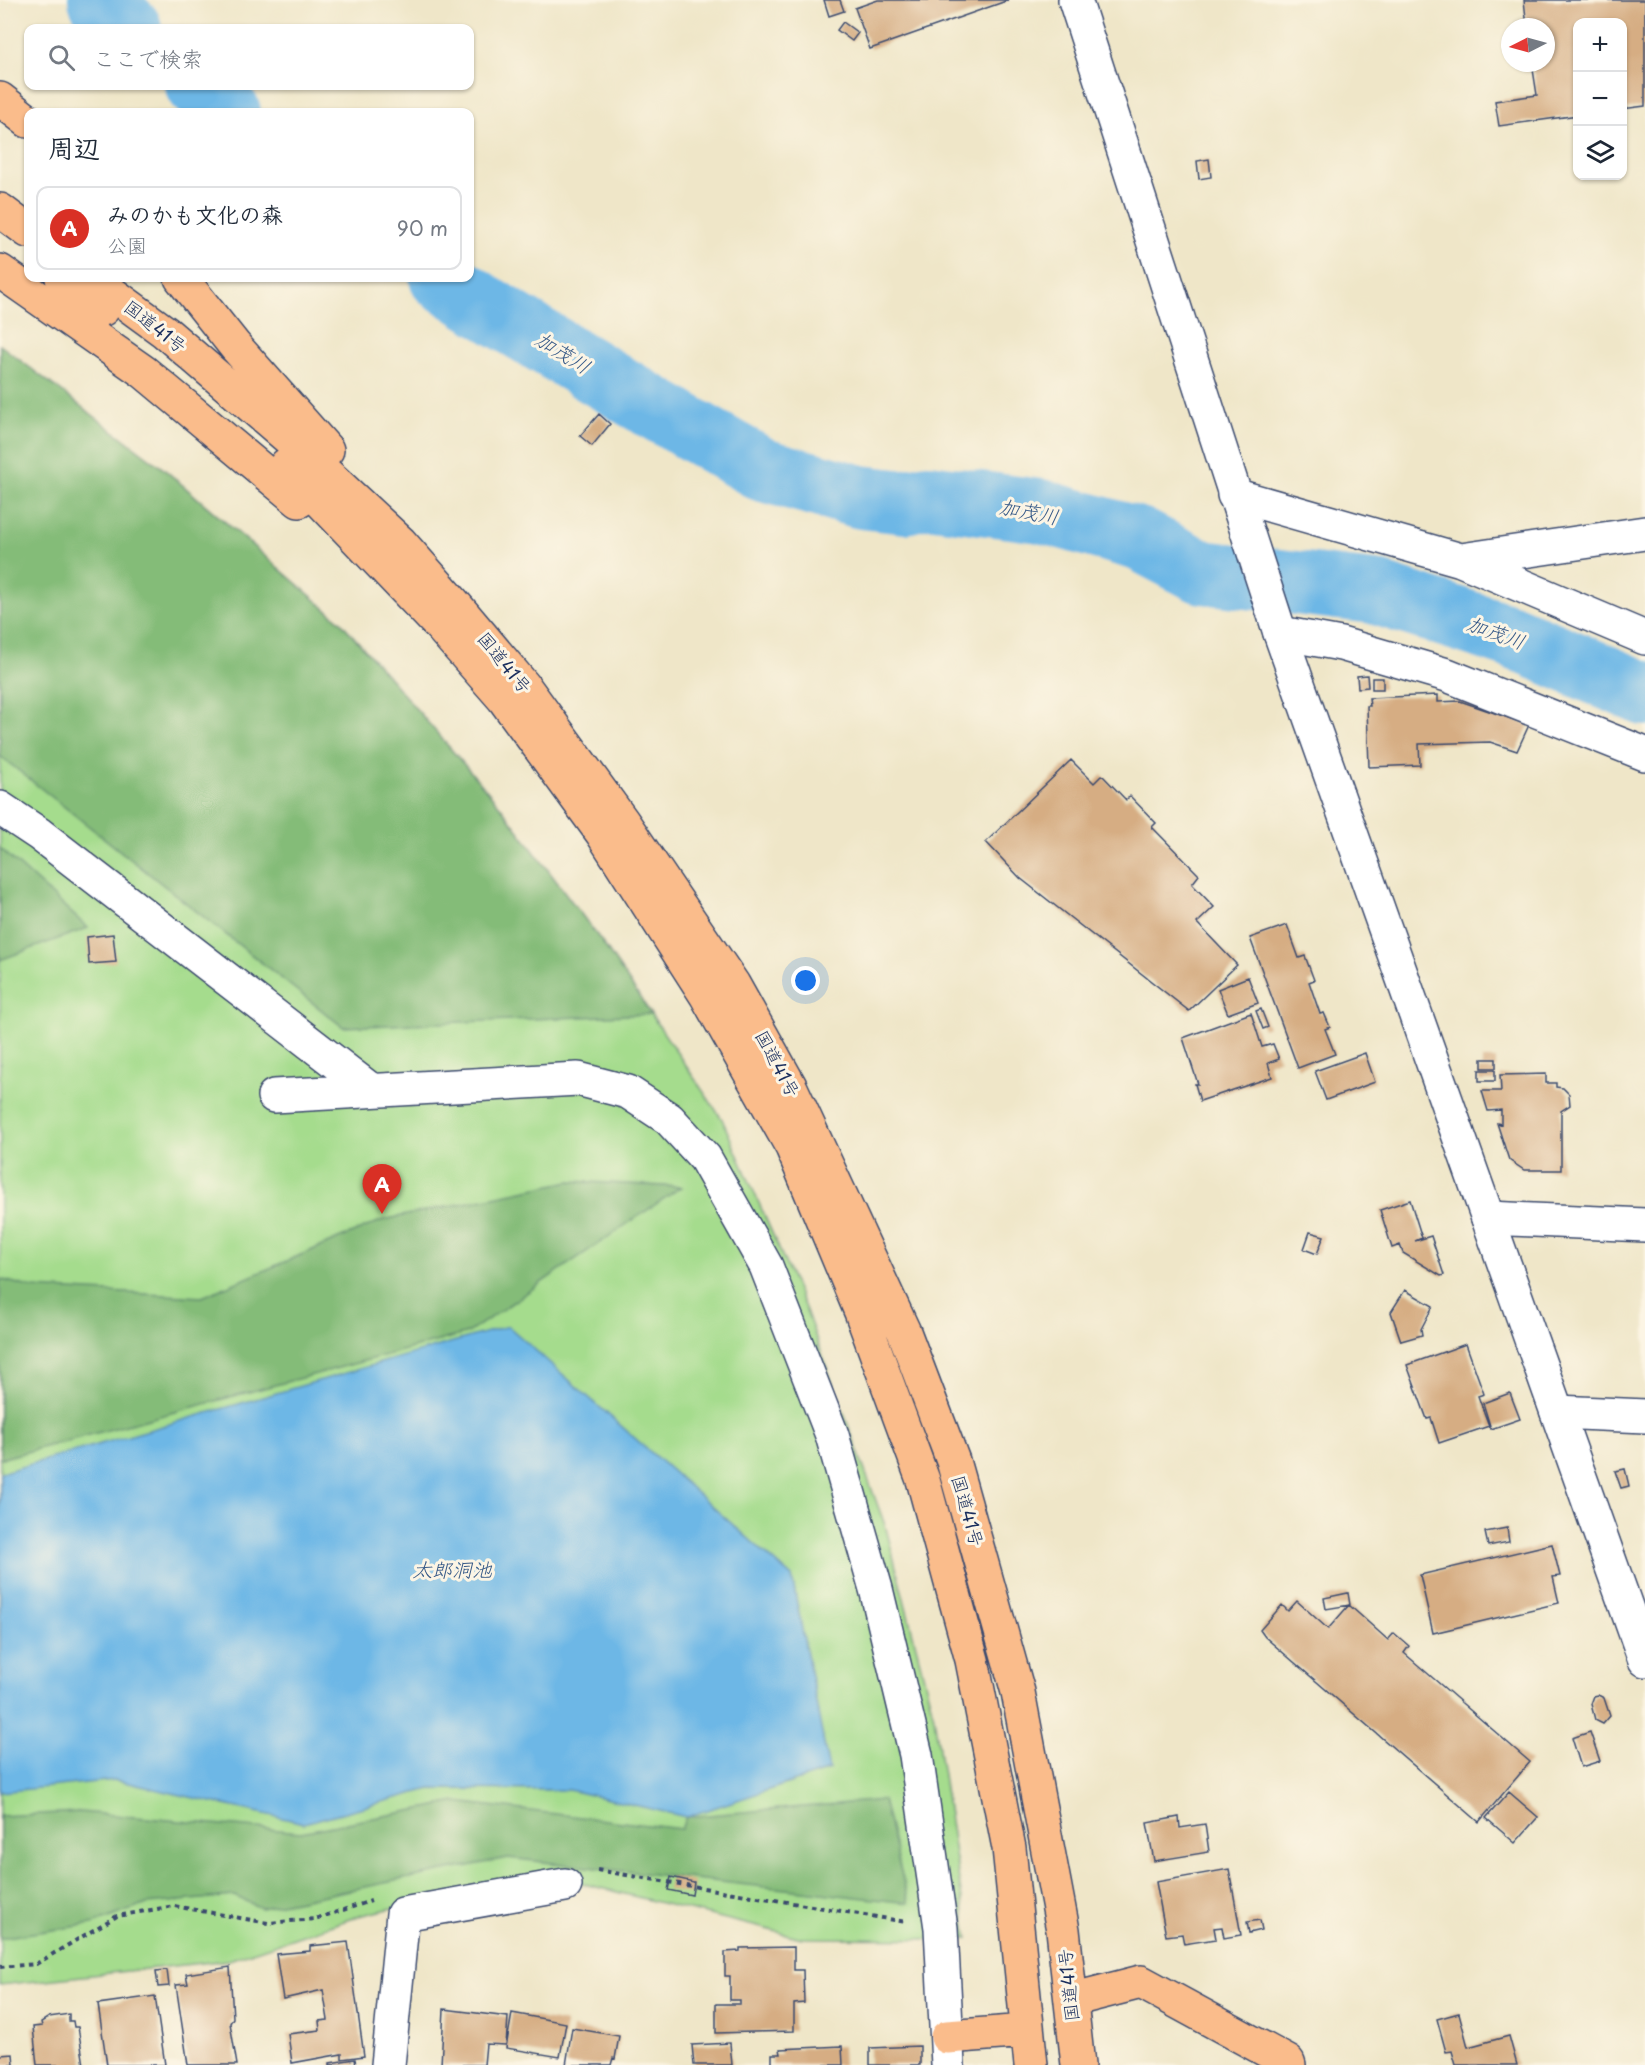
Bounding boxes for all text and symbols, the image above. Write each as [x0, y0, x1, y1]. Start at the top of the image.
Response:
north arrow [1501, 18, 1555, 72]
map controls [1573, 18, 1627, 180]
button: + [1573, 18, 1627, 72]
search box [24, 24, 474, 90]
icon: search [45, 41, 78, 74]
text: ここで検索 [93, 41, 203, 74]
button: − [1573, 72, 1627, 126]
button: layers [1573, 126, 1627, 180]
text: 周辺 [48, 128, 100, 167]
text: みのかも文化の森 [107, 197, 283, 230]
text: A [62, 213, 77, 243]
text: 90 m [397, 213, 448, 243]
text: 公園 [107, 230, 147, 260]
street label: 国道41号 [119, 293, 193, 359]
water label: 加茂川 [530, 324, 597, 381]
water label: 加茂川 [997, 491, 1062, 531]
water label: 加茂川 [1463, 608, 1530, 656]
street label: 国道41号 [472, 625, 539, 699]
your location [791, 966, 820, 995]
street label: 国道41号 [749, 1025, 807, 1102]
pin: A [362, 1164, 401, 1214]
street label: 国道41号 [945, 1472, 991, 1549]
water label: 太郎洞池 [412, 1554, 493, 1584]
street label: 国道41号 [1050, 1947, 1085, 2023]

